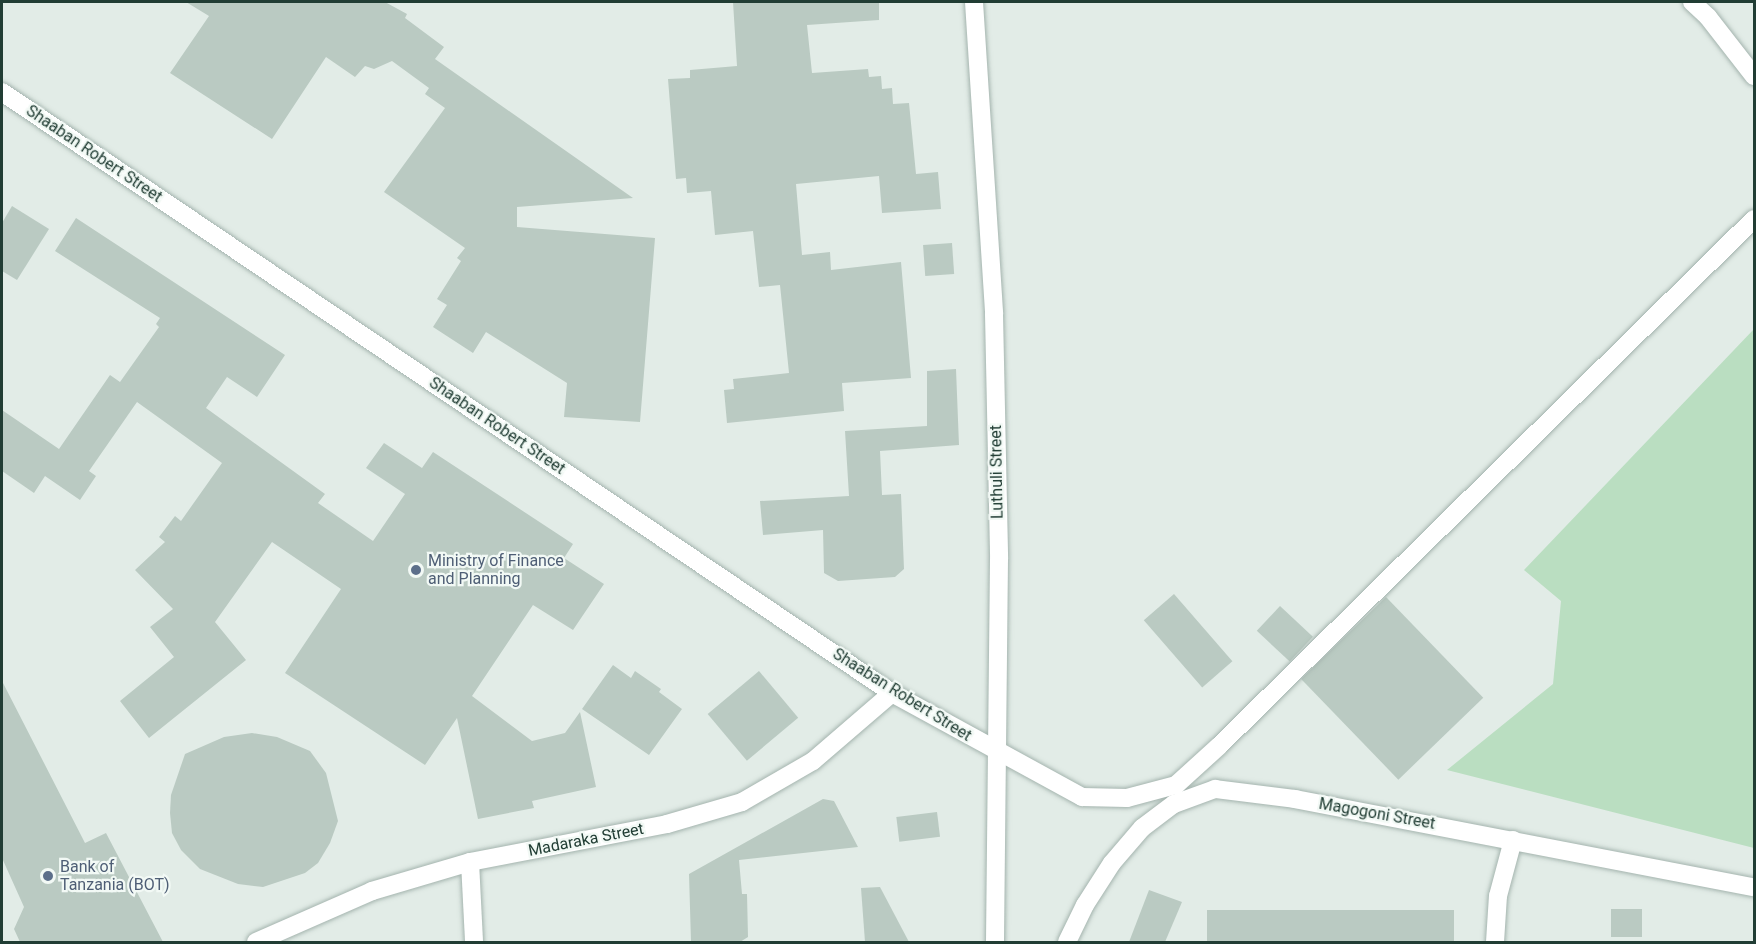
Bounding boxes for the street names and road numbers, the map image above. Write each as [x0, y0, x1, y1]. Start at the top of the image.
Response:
street label: Shaaban Robert Street [22, 101, 166, 207]
street label: Shaaban Robert Street [425, 373, 569, 479]
street label: Luthuli Street [987, 425, 1007, 519]
street label: Shaaban Robert Street [829, 644, 975, 746]
street label: Magogoni Street [1317, 794, 1437, 834]
street label: Madaraka Street [527, 819, 645, 861]

